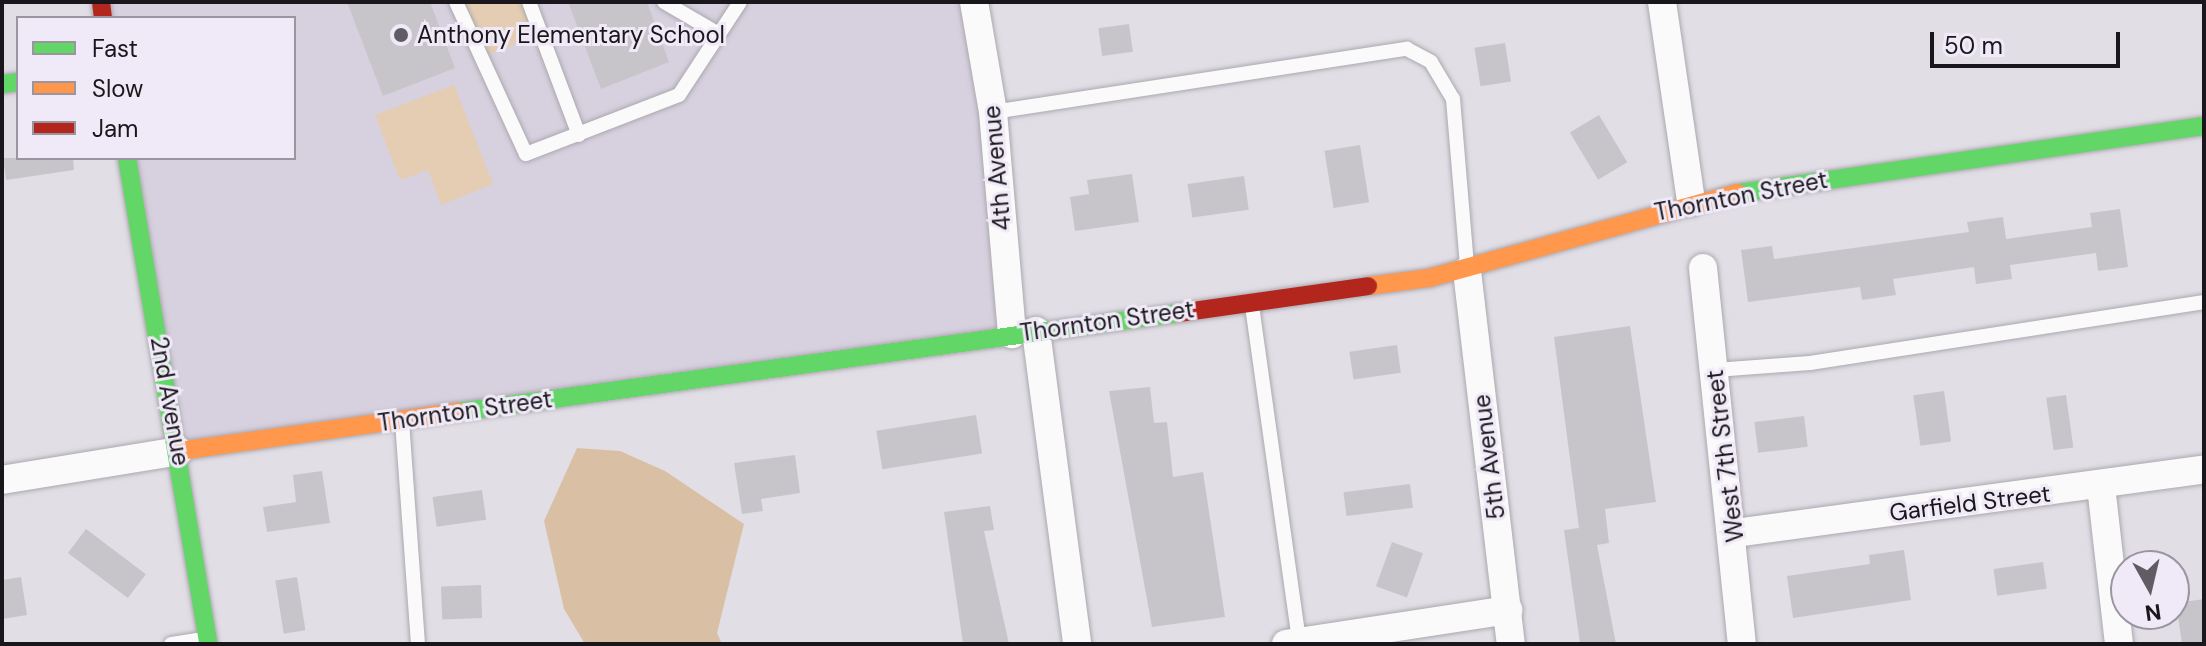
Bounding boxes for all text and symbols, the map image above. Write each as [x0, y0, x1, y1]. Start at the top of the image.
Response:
legend [16, 16, 296, 160]
scale bar [1934, 16, 2124, 66]
place label: Anthony Elementary School [417, 21, 725, 49]
marker: Anthony Elementary School [392, 26, 410, 44]
text: 50 m [1944, 30, 2003, 61]
text: Fast [92, 33, 138, 64]
text: Slow [92, 73, 143, 104]
street label: 4th Avenue [977, 104, 1017, 232]
text: Jam [92, 113, 138, 144]
street label: Thornton Street [1652, 165, 1830, 227]
street label: Thornton Street [1018, 295, 1196, 347]
street label: 2nd Avenue [144, 334, 196, 468]
street label: West 7th Street [1700, 368, 1750, 544]
street label: Thornton Street [376, 385, 554, 437]
street label: 5th Avenue [1467, 393, 1511, 521]
street label: Garfield Street [1888, 479, 2052, 527]
north arrow [2110, 550, 2190, 630]
text: N [2143, 597, 2163, 628]

